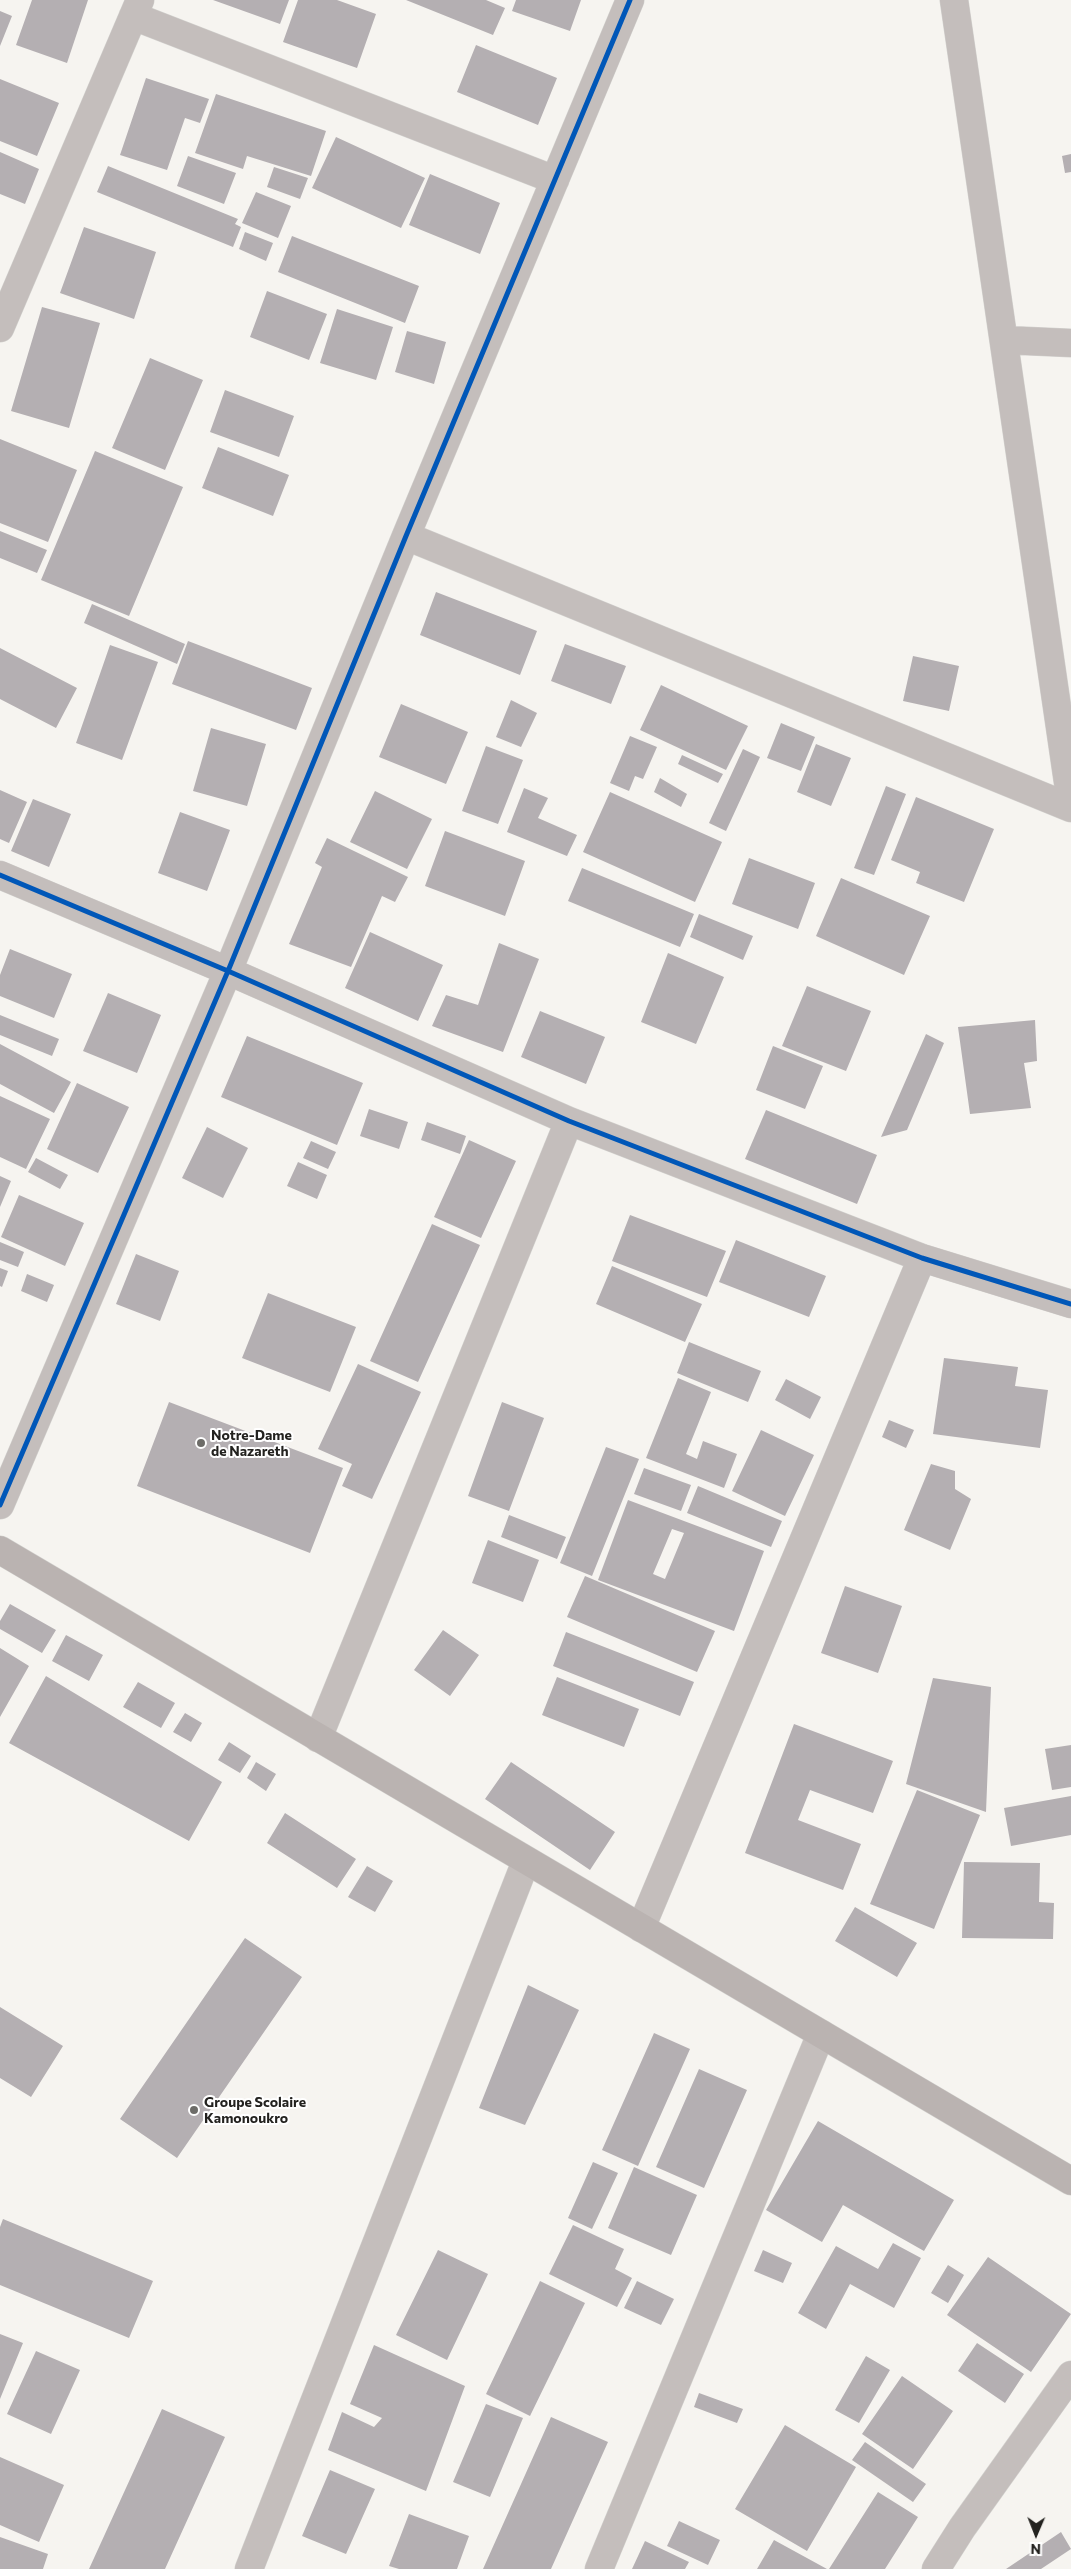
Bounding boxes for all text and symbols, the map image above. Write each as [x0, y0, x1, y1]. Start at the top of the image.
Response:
place label: Notre-Dame de Nazareth [211, 1427, 292, 1460]
marker: Notre-Dame de Nazareth [195, 1437, 207, 1449]
place label: Groupe Scolaire Kamonoukro [204, 2094, 306, 2126]
marker: Groupe Scolaire Kamonoukro [188, 2104, 200, 2116]
north arrow [1011, 2509, 1061, 2559]
text: N [1030, 2541, 1041, 2558]

